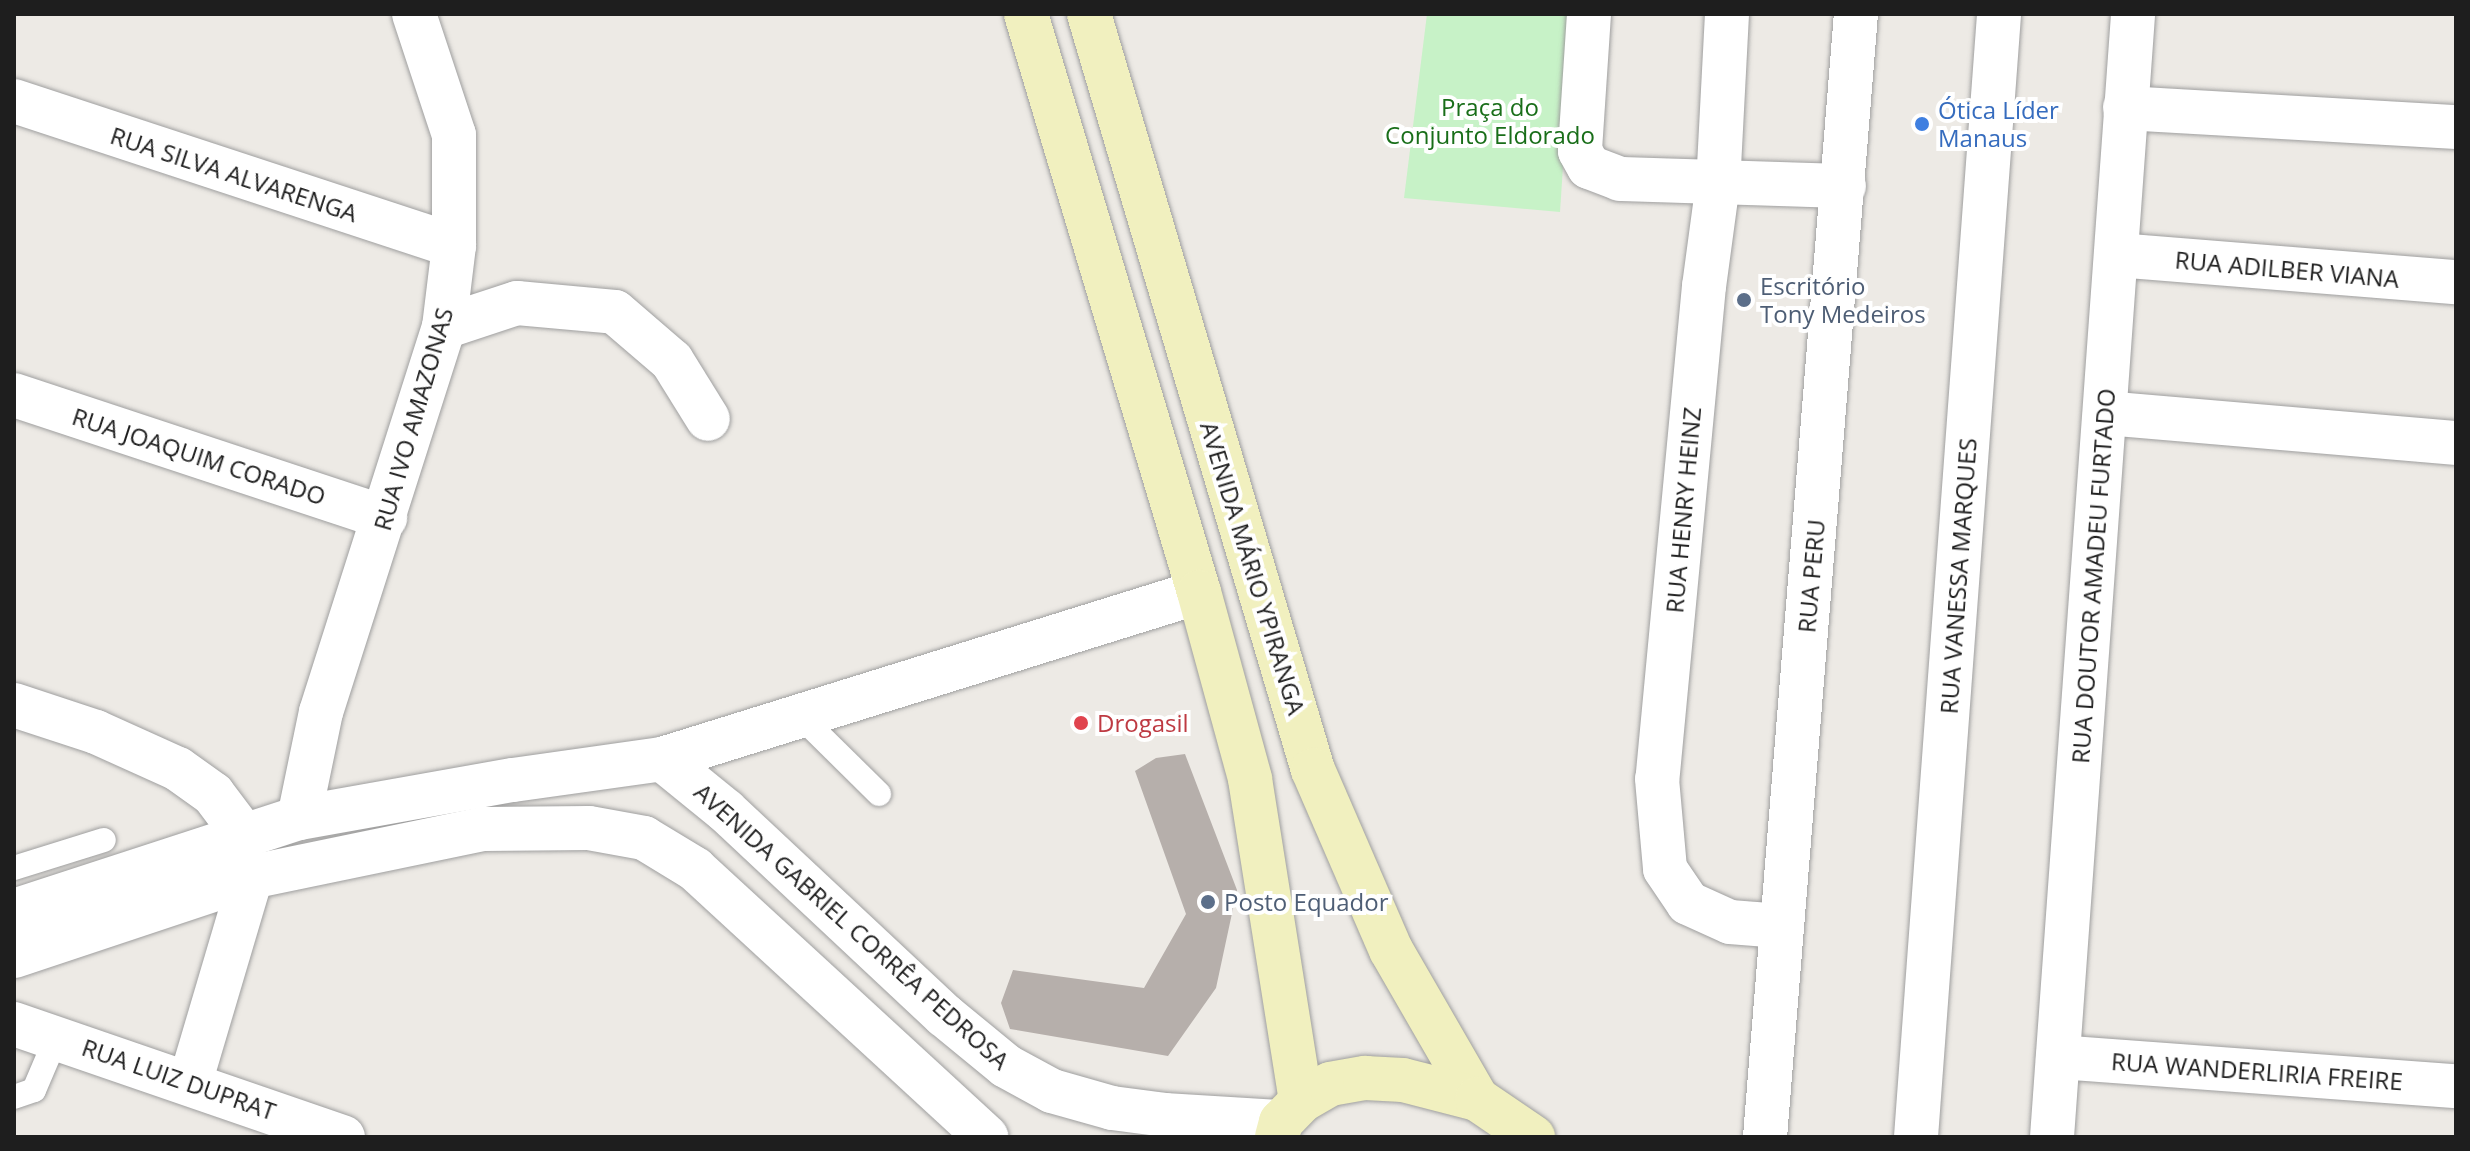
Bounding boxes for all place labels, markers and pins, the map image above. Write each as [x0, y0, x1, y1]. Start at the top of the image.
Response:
place label: Ótica Líder Manaus [1938, 96, 2059, 152]
marker: Ótica Líder Manaus [1913, 115, 1931, 133]
place label: Escritório Tony Medeiros [1760, 272, 1926, 328]
marker: Escritório Tony Medeiros [1735, 291, 1753, 309]
place label: Drogasil [1097, 709, 1189, 737]
marker: Drogasil [1072, 714, 1090, 732]
place label: Posto Equador [1224, 888, 1389, 916]
marker: Posto Equador [1199, 893, 1217, 911]

